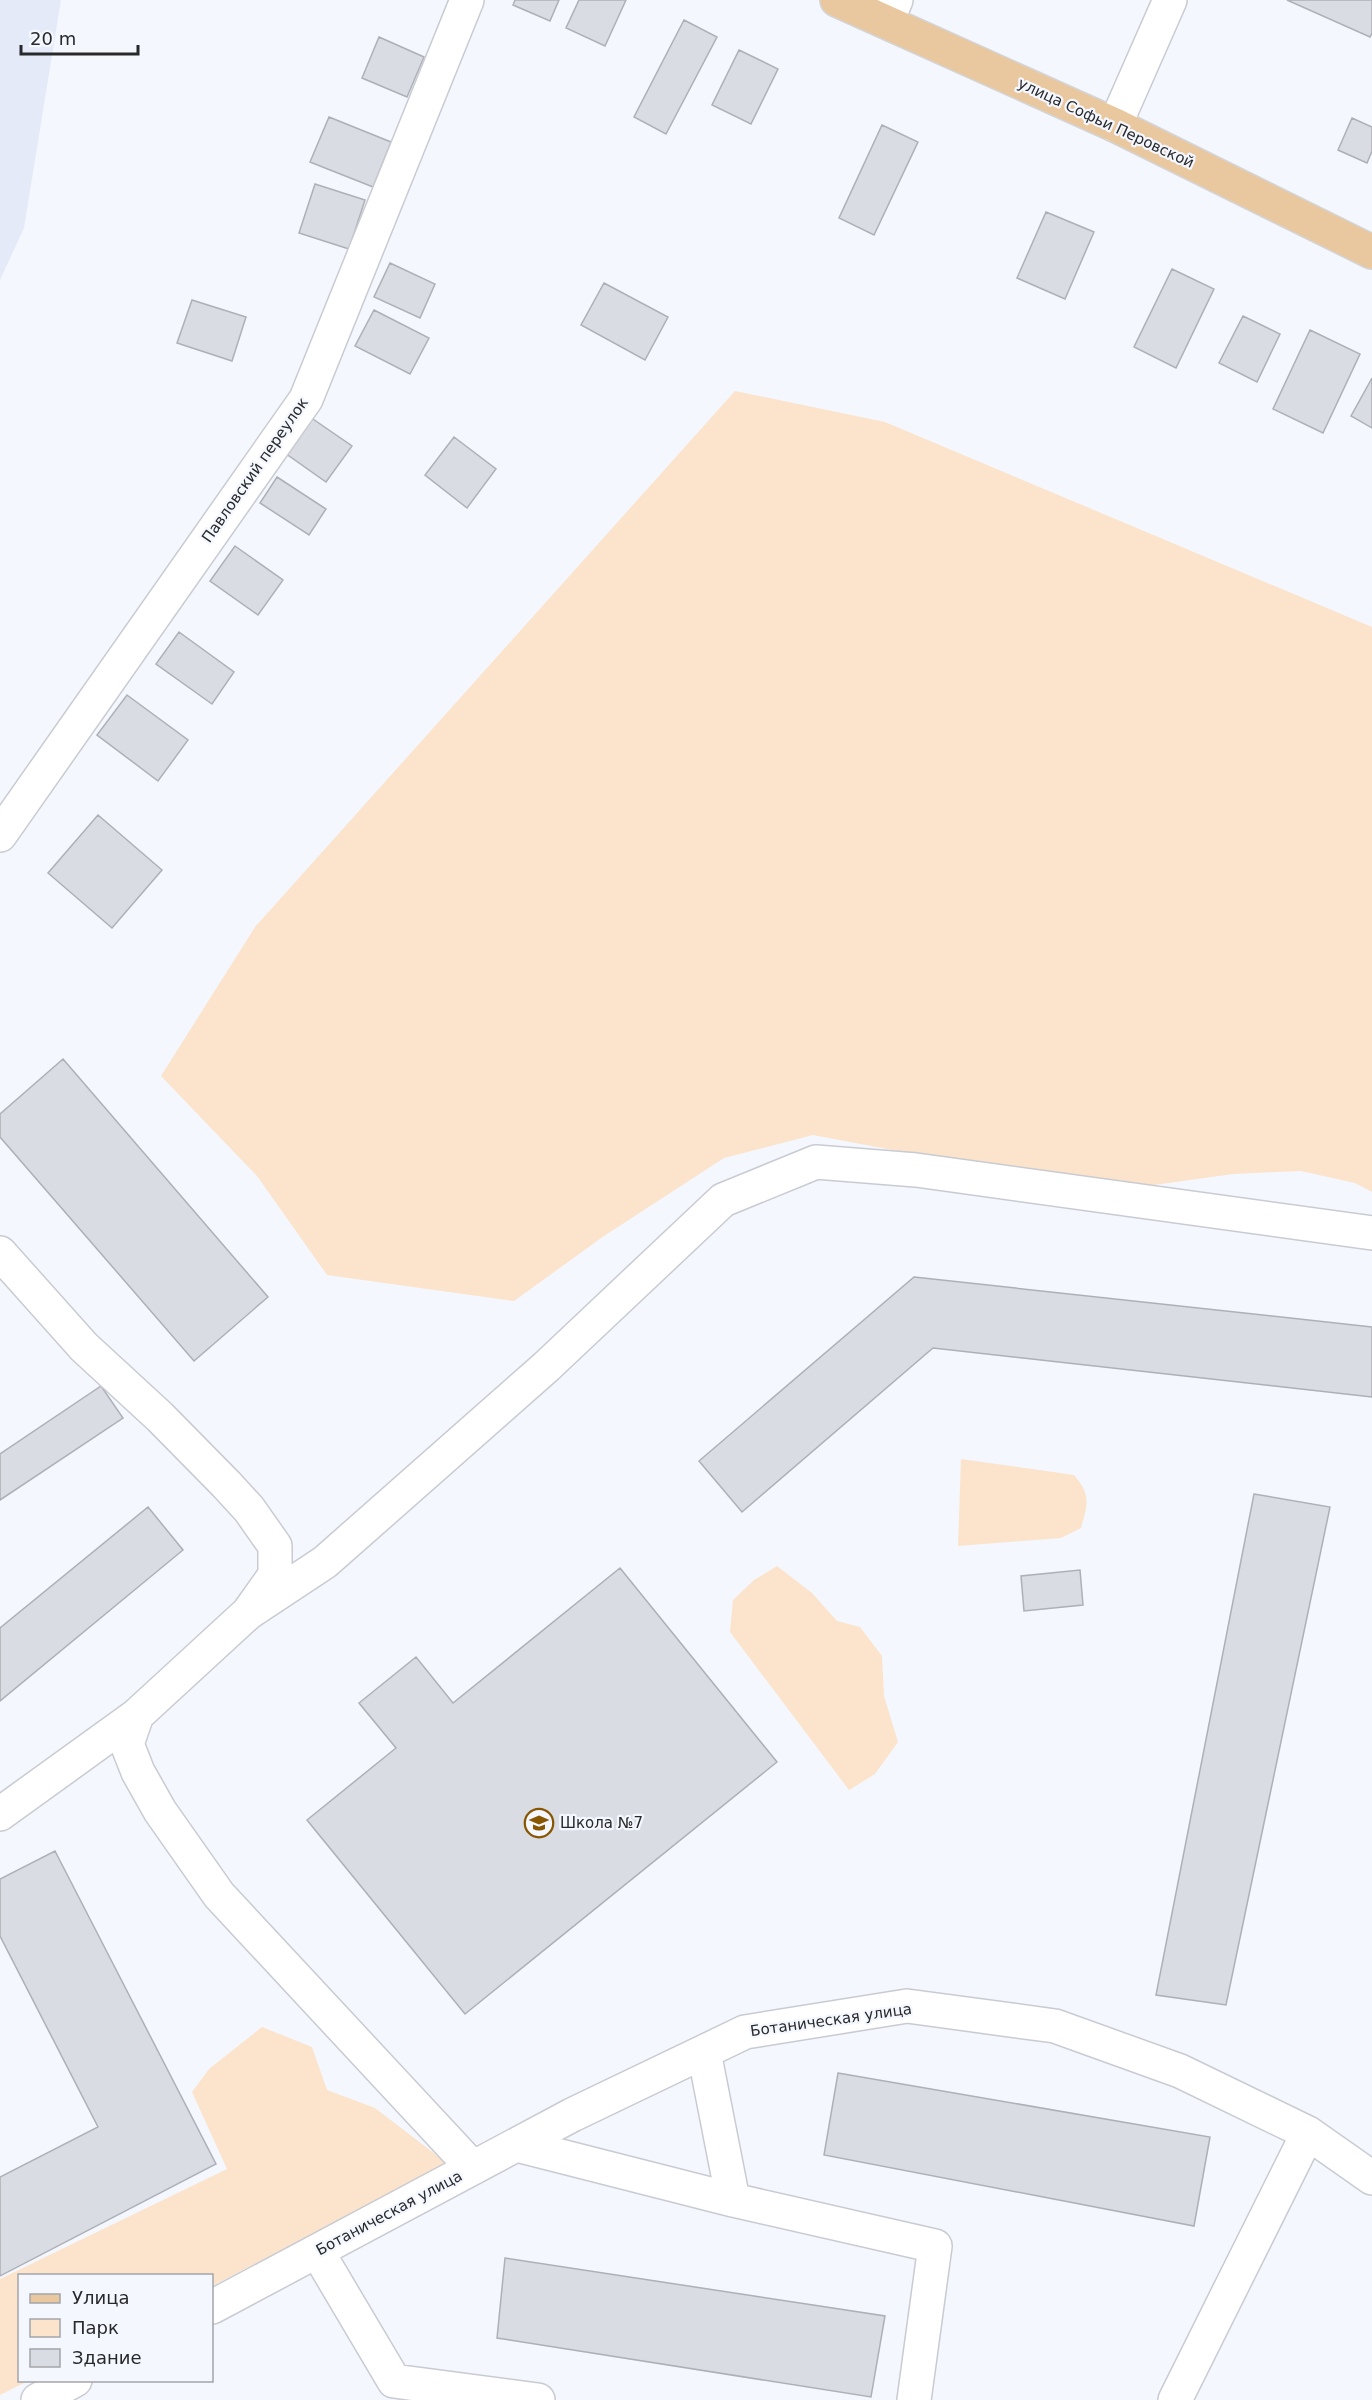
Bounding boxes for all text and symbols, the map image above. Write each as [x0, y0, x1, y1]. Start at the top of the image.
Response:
scale bar [21, 18, 138, 56]
text: 20 m [30, 28, 76, 49]
street label: улица Софьи Перовской [1015, 74, 1197, 172]
street label: Павловский переулок [198, 394, 312, 546]
school or university icon: Школа №7 [523, 1807, 555, 1839]
place label: Школа №7 [560, 1814, 643, 1832]
street label: Ботаническая улица [749, 2000, 913, 2040]
street label: Ботаническая улица [313, 2167, 465, 2259]
legend [18, 2274, 213, 2382]
text: Улица [72, 2287, 129, 2308]
text: Парк [72, 2317, 119, 2338]
text: Здание [72, 2347, 142, 2368]

